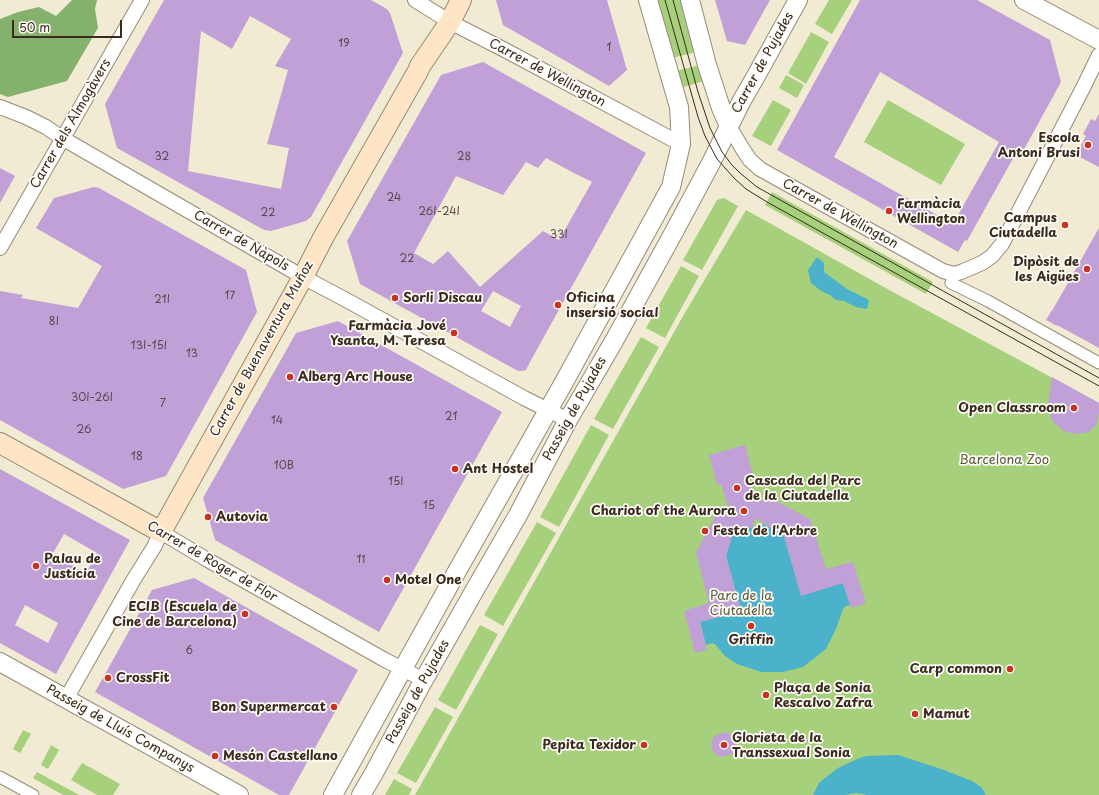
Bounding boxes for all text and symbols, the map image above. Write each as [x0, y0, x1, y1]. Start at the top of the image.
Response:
street label: Carrer de Pujades [729, 10, 797, 116]
scale bar [14, 12, 124, 38]
text: 50 m [19, 18, 50, 36]
street label: Carrer de Wellington [486, 36, 608, 110]
house number: 19 [338, 37, 350, 51]
house number: 1 [607, 41, 611, 55]
street label: Carrer dels Almogàvers [27, 56, 115, 192]
place label: Escola Antoni Brusi [998, 130, 1080, 161]
marker: Escola Antoni Brusi [1083, 140, 1093, 150]
house number: 32 [155, 150, 169, 164]
house number: 28 [457, 150, 471, 164]
street label: Carrer de Wellington [779, 176, 901, 252]
house number: 24 [387, 191, 401, 205]
place label: Farmàcia Wellington [897, 196, 965, 227]
house number: 26I-24I [418, 205, 460, 219]
house number: 22 [261, 206, 275, 220]
marker: Farmàcia Wellington [884, 206, 894, 216]
street label: Carrer de Nàpols [191, 207, 291, 275]
place label: Campus Ciutadella [989, 210, 1057, 241]
marker: Campus Ciutadella [1060, 220, 1070, 230]
house number: 33I [550, 228, 568, 242]
house number: 22 [400, 252, 414, 266]
place label: Dipòsit de les Aigües [1013, 254, 1079, 285]
street label: Carrer de Buenaventura Muñoz [207, 258, 317, 440]
marker: Dipòsit de les Aigües [1082, 264, 1092, 274]
house number: 17 [225, 289, 235, 303]
place label: Sorli Discau [403, 290, 482, 306]
place label: Oficina insersió social [566, 290, 658, 321]
house number: 21I [154, 293, 170, 307]
marker: Sorli Discau [390, 293, 400, 303]
marker: Oficina insersió social [553, 300, 563, 310]
house number: 8I [49, 315, 59, 329]
place label: Farmàcia Jové Ysanta, M. Teresa [330, 318, 446, 349]
marker: Farmàcia Jové Ysanta, M. Teresa [449, 328, 459, 338]
house number: 13I-15I [131, 339, 167, 353]
house number: 13 [186, 347, 198, 361]
street label: Passeig de Pujades [540, 354, 610, 464]
place label: Alberg Arc House [298, 369, 413, 385]
marker: Alberg Arc House [285, 372, 295, 382]
house number: 30I-26I [71, 391, 113, 405]
house number: 7 [160, 397, 166, 411]
place label: Open Classroom [958, 400, 1066, 416]
marker: Open Classroom [1069, 403, 1079, 413]
house number: 21 [445, 410, 457, 424]
house number: 14 [271, 414, 283, 428]
house number: 26 [76, 423, 92, 437]
house number: 18 [131, 450, 143, 464]
park label: Barcelona Zoo [959, 452, 1049, 468]
house number: 10B [274, 459, 294, 473]
place label: Ant Hostel [463, 461, 533, 477]
marker: Ant Hostel [450, 464, 460, 474]
place label: Cascada del Parc de la Ciutadella [745, 473, 861, 504]
house number: 15I [388, 475, 404, 489]
marker: Cascada del Parc de la Ciutadella [732, 483, 742, 493]
house number: 15 [423, 499, 435, 513]
place label: Chariot of the Aurora [591, 503, 736, 519]
marker: Chariot of the Aurora [739, 506, 749, 516]
place label: Autovia [216, 509, 268, 525]
marker: Autovia [203, 512, 213, 522]
street label: Carrer de Roger de Flor [144, 518, 280, 606]
place label: Festa de l'Arbre [713, 523, 817, 539]
marker: Festa de l'Arbre [700, 526, 710, 536]
place label: Palau de Justícia [44, 551, 101, 582]
house number: 11 [356, 553, 366, 567]
marker: Palau de Justícia [31, 561, 41, 571]
place label: Motel One [395, 572, 462, 588]
marker: Motel One [382, 575, 392, 585]
park label: Parc de la Ciutadella [710, 588, 772, 619]
place label: ECIB (Escuela de Cine de Barcelona) [112, 599, 237, 630]
marker: ECIB (Escuela de Cine de Barcelona) [240, 609, 250, 619]
marker: Griffin [746, 621, 756, 631]
place label: Griffin [728, 632, 774, 648]
street label: Passeig de Pujades [383, 637, 453, 747]
house number: 6 [185, 644, 193, 658]
place label: Carp common [910, 661, 1002, 677]
marker: Carp common [1005, 664, 1015, 674]
place label: CrossFit [116, 670, 170, 686]
marker: CrossFit [103, 673, 113, 683]
place label: Plaça de Sonia Rescalvo Zafra [774, 680, 873, 711]
street label: Passeig de Lluís Companys [43, 682, 197, 776]
marker: Plaça de Sonia Rescalvo Zafra [761, 690, 771, 700]
place label: Bon Supermercat [212, 699, 326, 715]
marker: Bon Supermercat [329, 702, 339, 712]
place label: Mamut [923, 706, 970, 722]
marker: Mamut [910, 709, 920, 719]
place label: Glorieta de la Transsexual Sonia [732, 730, 851, 761]
place label: Pepita Texidor [542, 737, 636, 753]
marker: Pepita Texidor [639, 740, 649, 750]
marker: Glorieta de la Transsexual Sonia [719, 740, 729, 750]
place label: Mesón Castellano [223, 748, 338, 764]
marker: Mesón Castellano [210, 751, 220, 761]

